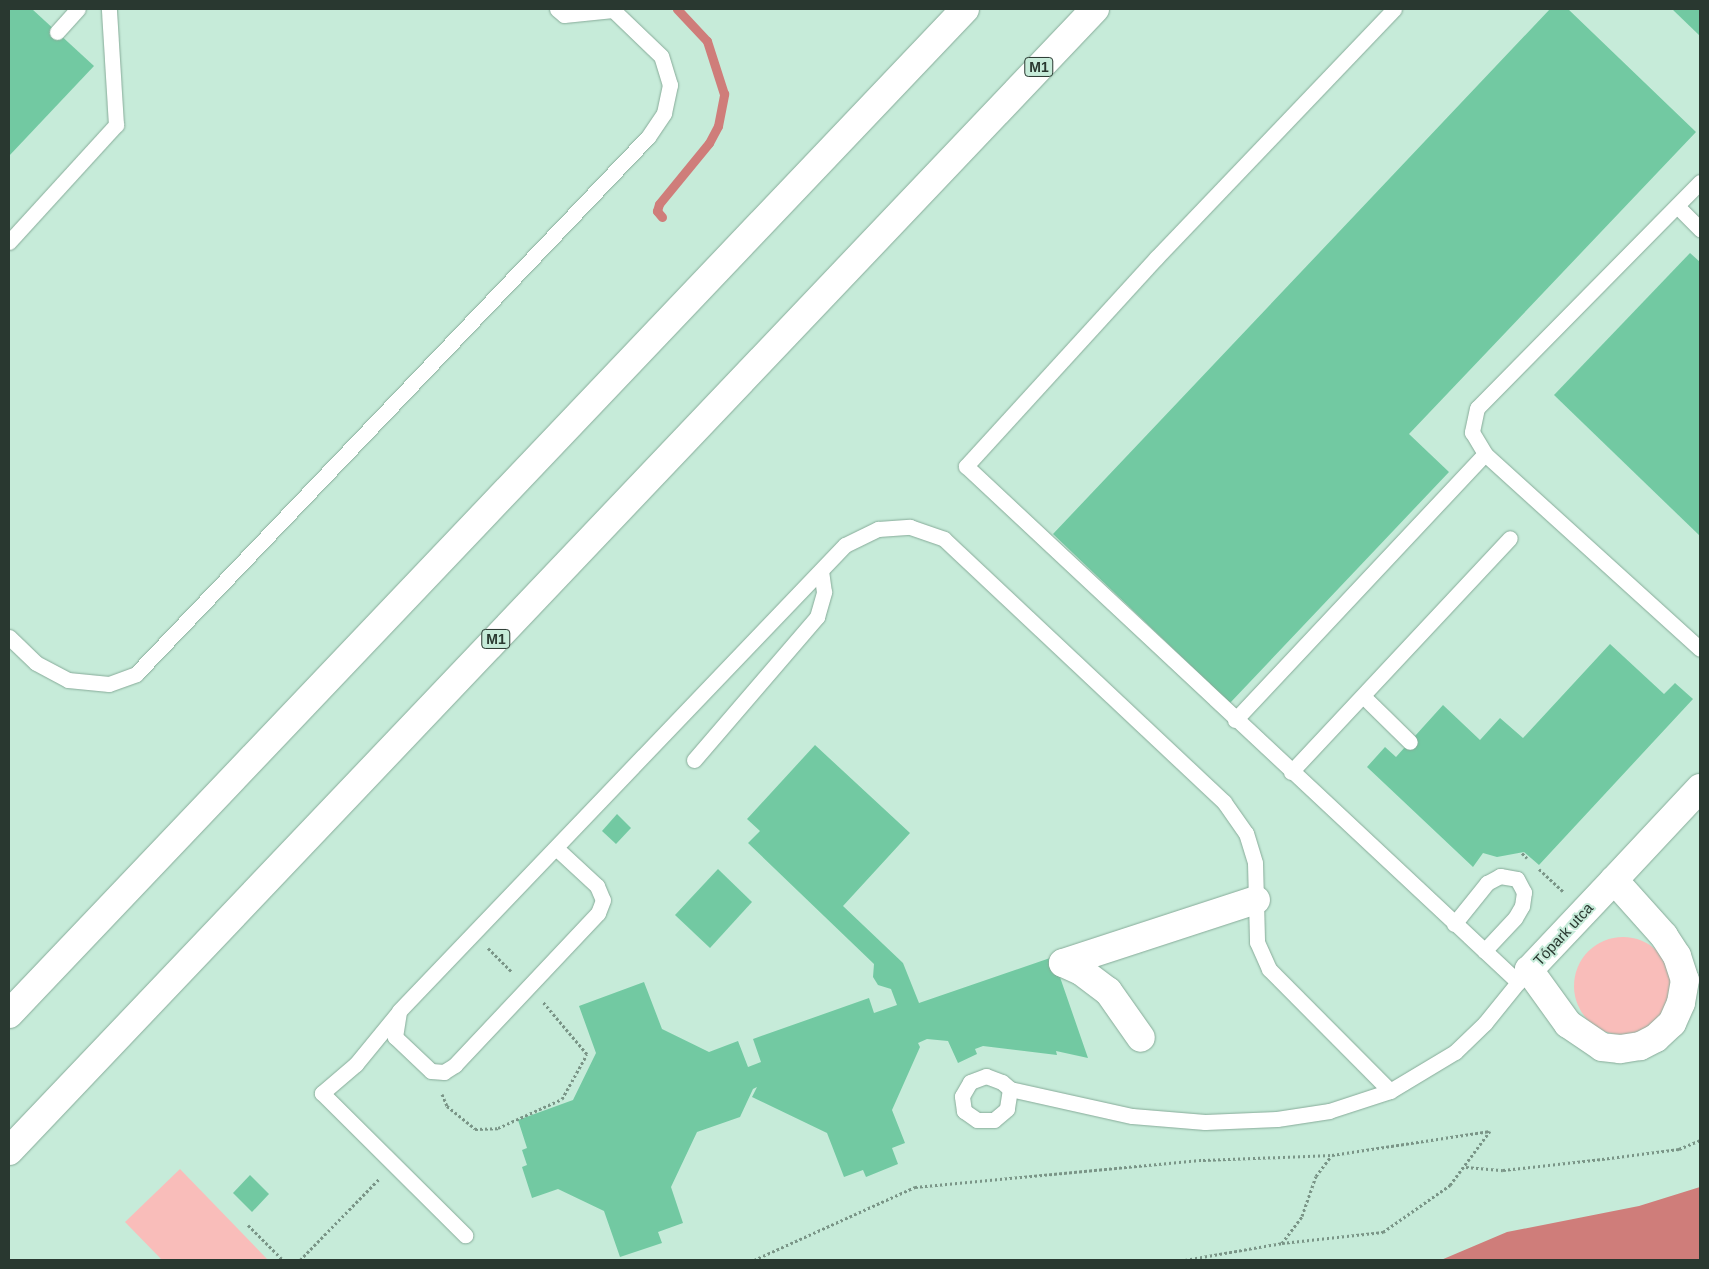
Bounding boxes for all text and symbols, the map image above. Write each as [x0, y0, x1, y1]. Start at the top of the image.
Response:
road number: M1 [1024, 56, 1054, 78]
road number: M1 [481, 628, 511, 650]
street label: Tópark utca [1529, 899, 1597, 969]

